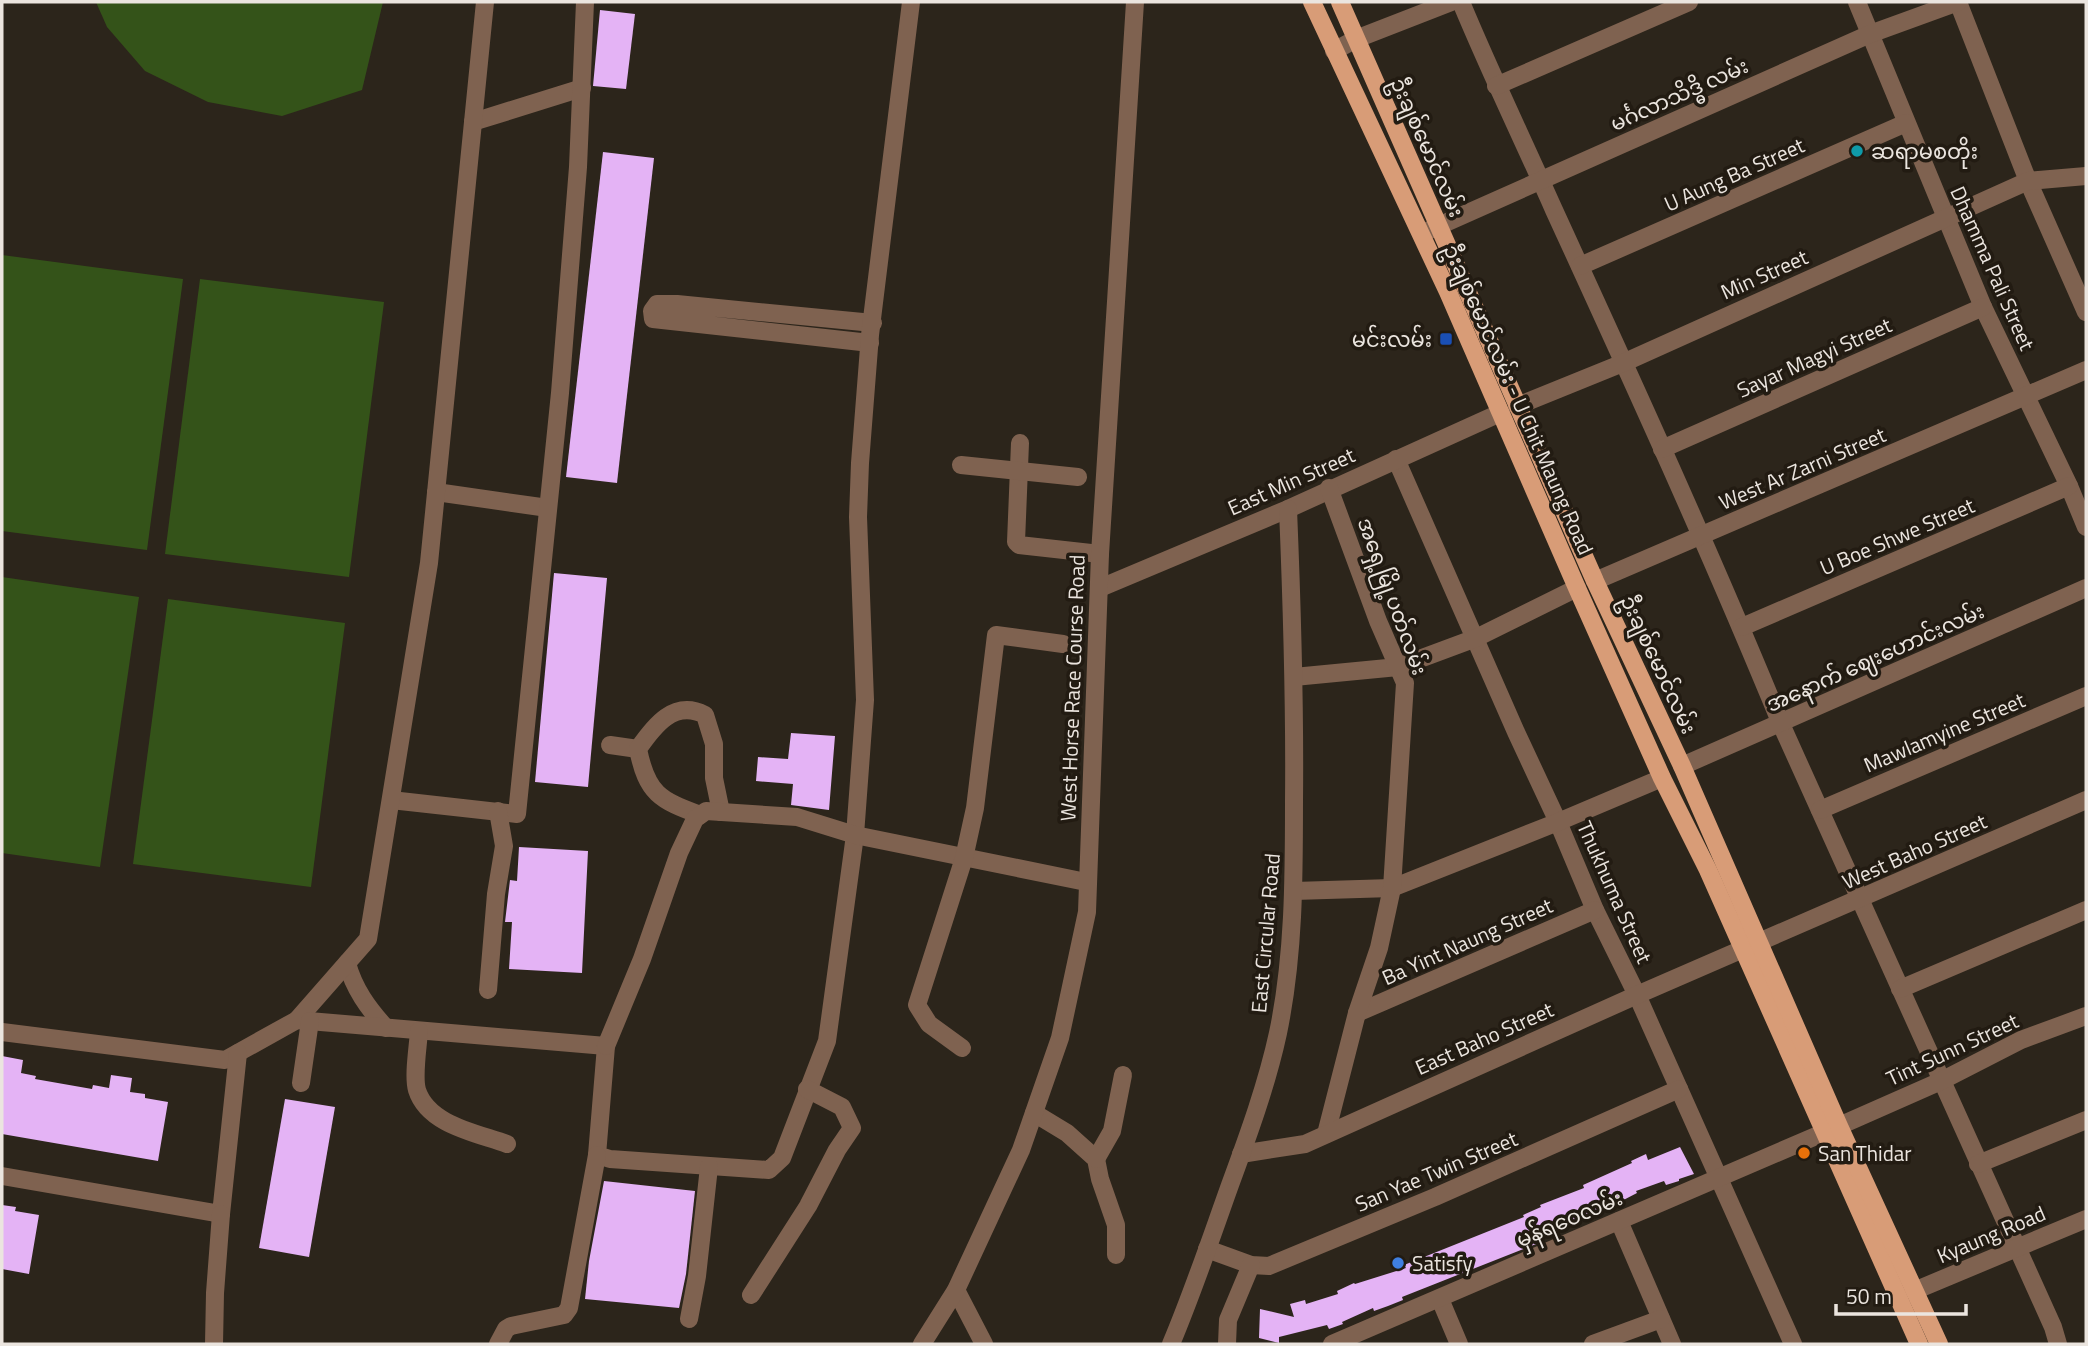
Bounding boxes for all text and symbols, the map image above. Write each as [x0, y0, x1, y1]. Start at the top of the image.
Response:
street label: မင်္ဂလာသိဒ္ဓိ လမ်း [1605, 49, 1754, 141]
street label: ဦးချစ်မောင်လမ်း [1380, 72, 1473, 223]
street label: U Aung Ba Street [1659, 128, 1810, 219]
place label: ဆရာမစတိုး [1871, 135, 1978, 169]
marker: ဆရာမစတိုး [1849, 143, 1865, 159]
street label: Dhamma Pali Street [1942, 181, 2044, 356]
street label: ဦးချစ်မောင်လမ်း - U Chit Maung Road [1433, 238, 1602, 561]
street label: Min Street [1715, 240, 1813, 307]
street label: Sayar Magyi Street [1731, 308, 1897, 406]
place label: မင်းလမ်း [1352, 323, 1432, 355]
marker: မင်းလမ်း [1438, 331, 1454, 347]
street label: West Ar Zarni Street [1714, 418, 1891, 518]
street label: East Min Street [1222, 438, 1360, 523]
street label: U Boe Shwe Street [1815, 489, 1980, 583]
street label: အရှေ့မြို့ပတ်လမ်း [1348, 513, 1436, 680]
street label: West Horse Race Course Road [1051, 554, 1093, 822]
street label: ဦးချစ်မောင်လမ်း [1610, 589, 1705, 740]
street label: အနောက် ဈေးဟောင်းလမ်း [1761, 594, 1990, 721]
street label: Mawlamyine Street [1858, 683, 2030, 780]
street label: West Baho Street [1837, 805, 1992, 897]
street label: Thukhuma Street [1569, 816, 1661, 969]
street label: East Circular Road [1242, 852, 1288, 1014]
street label: Ba Yint Naung Street [1376, 889, 1558, 993]
street label: East Baho Street [1410, 993, 1559, 1083]
street label: Tint Sunn Street [1881, 1004, 2024, 1094]
street label: San Yae Twin Street [1350, 1122, 1523, 1220]
place label: San Thidar [1818, 1137, 1912, 1169]
marker: San Thidar [1796, 1145, 1812, 1161]
street label: မှန်ရဝေလမ်း [1511, 1181, 1628, 1257]
street label: Kyaung Road [1932, 1197, 2050, 1271]
place label: Satisfy [1412, 1247, 1473, 1279]
marker: Satisfy [1390, 1255, 1406, 1271]
scale bar [1836, 1272, 1966, 1316]
text: 50 m [1846, 1280, 1892, 1312]

